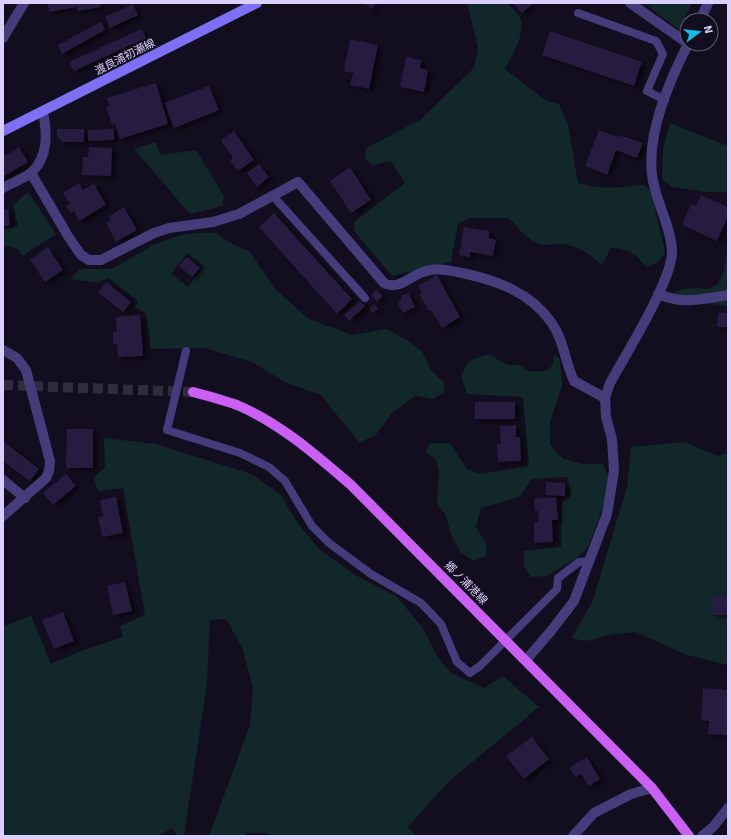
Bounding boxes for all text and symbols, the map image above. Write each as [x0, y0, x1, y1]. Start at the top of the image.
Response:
north arrow [679, 12, 719, 52]
text: N [701, 24, 715, 35]
street label: 渡良浦初瀬線 [93, 36, 157, 78]
street label: 郷ノ浦港線 [442, 559, 490, 607]

